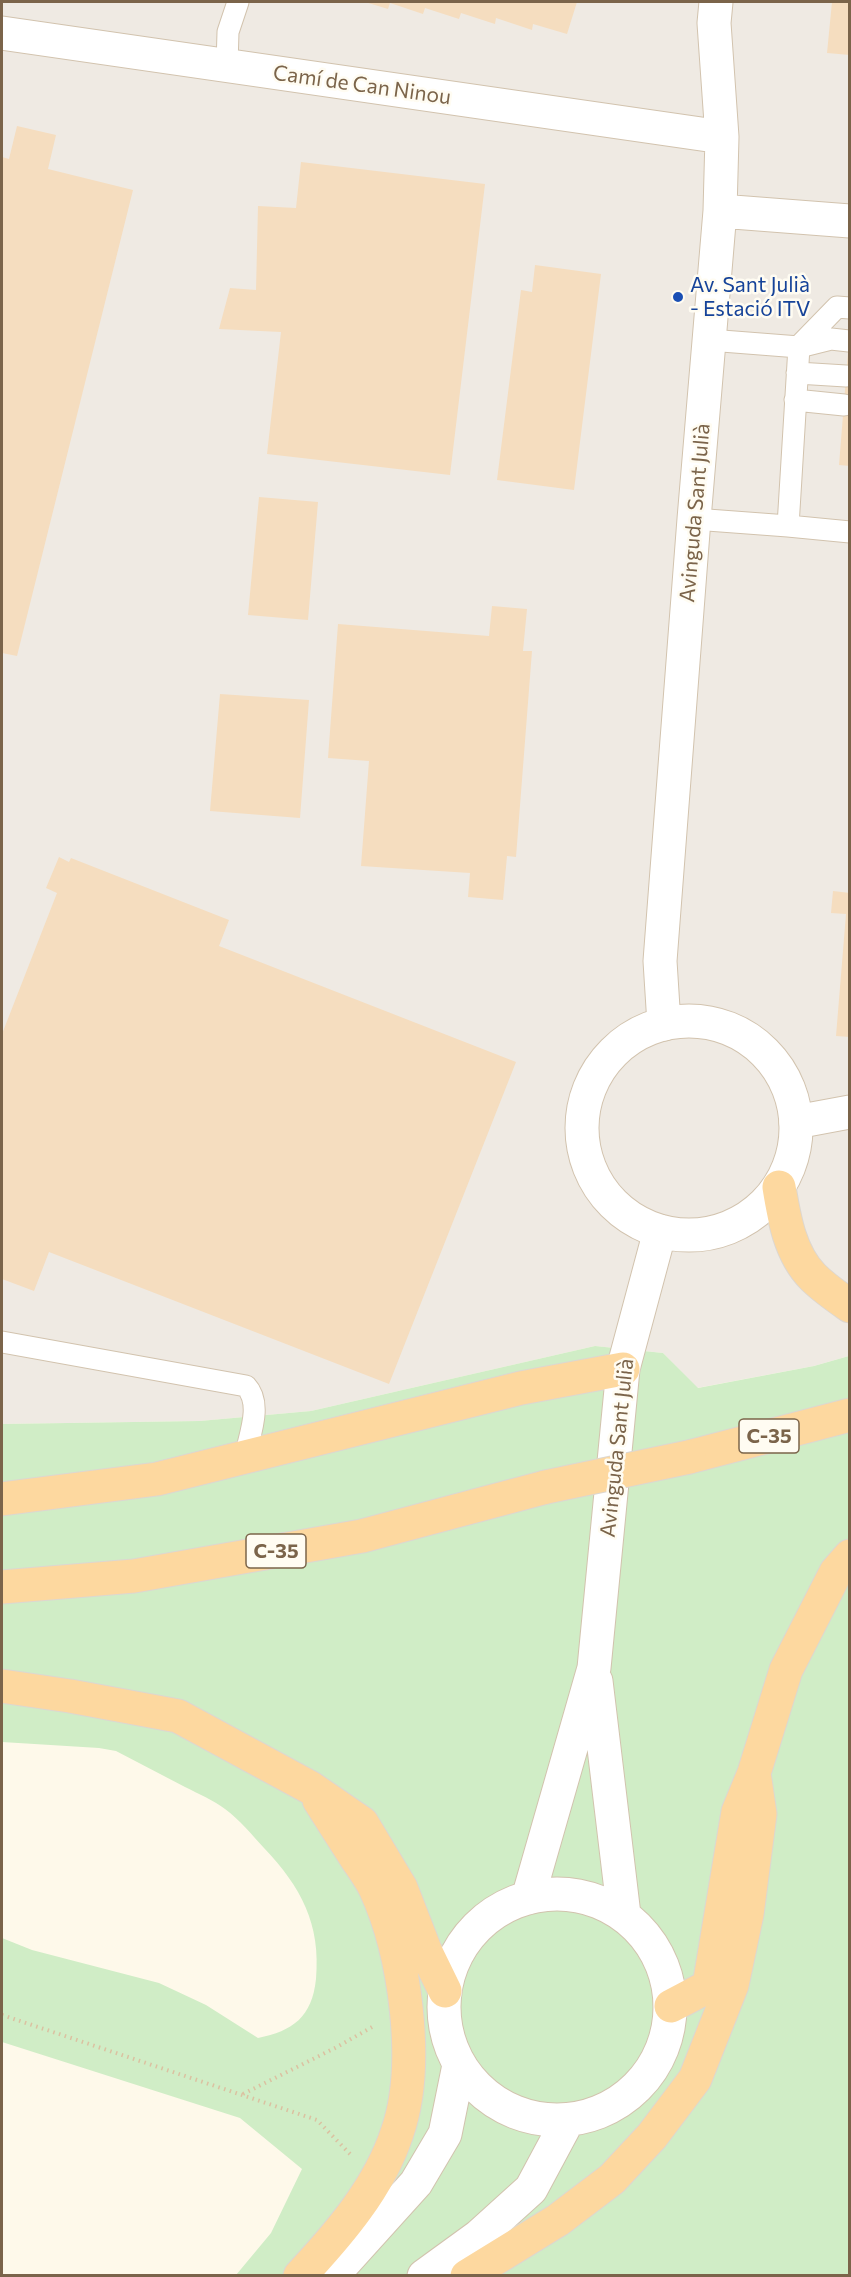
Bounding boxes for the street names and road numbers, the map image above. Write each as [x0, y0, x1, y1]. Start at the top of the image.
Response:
street label: Camí de Can Ninou [271, 60, 453, 110]
street label: Avinguda Sant Julià [675, 422, 715, 604]
street label: Avinguda Sant Julià [595, 1357, 639, 1539]
road number: C-35 [739, 1419, 799, 1453]
road number: C-35 [246, 1534, 306, 1568]

